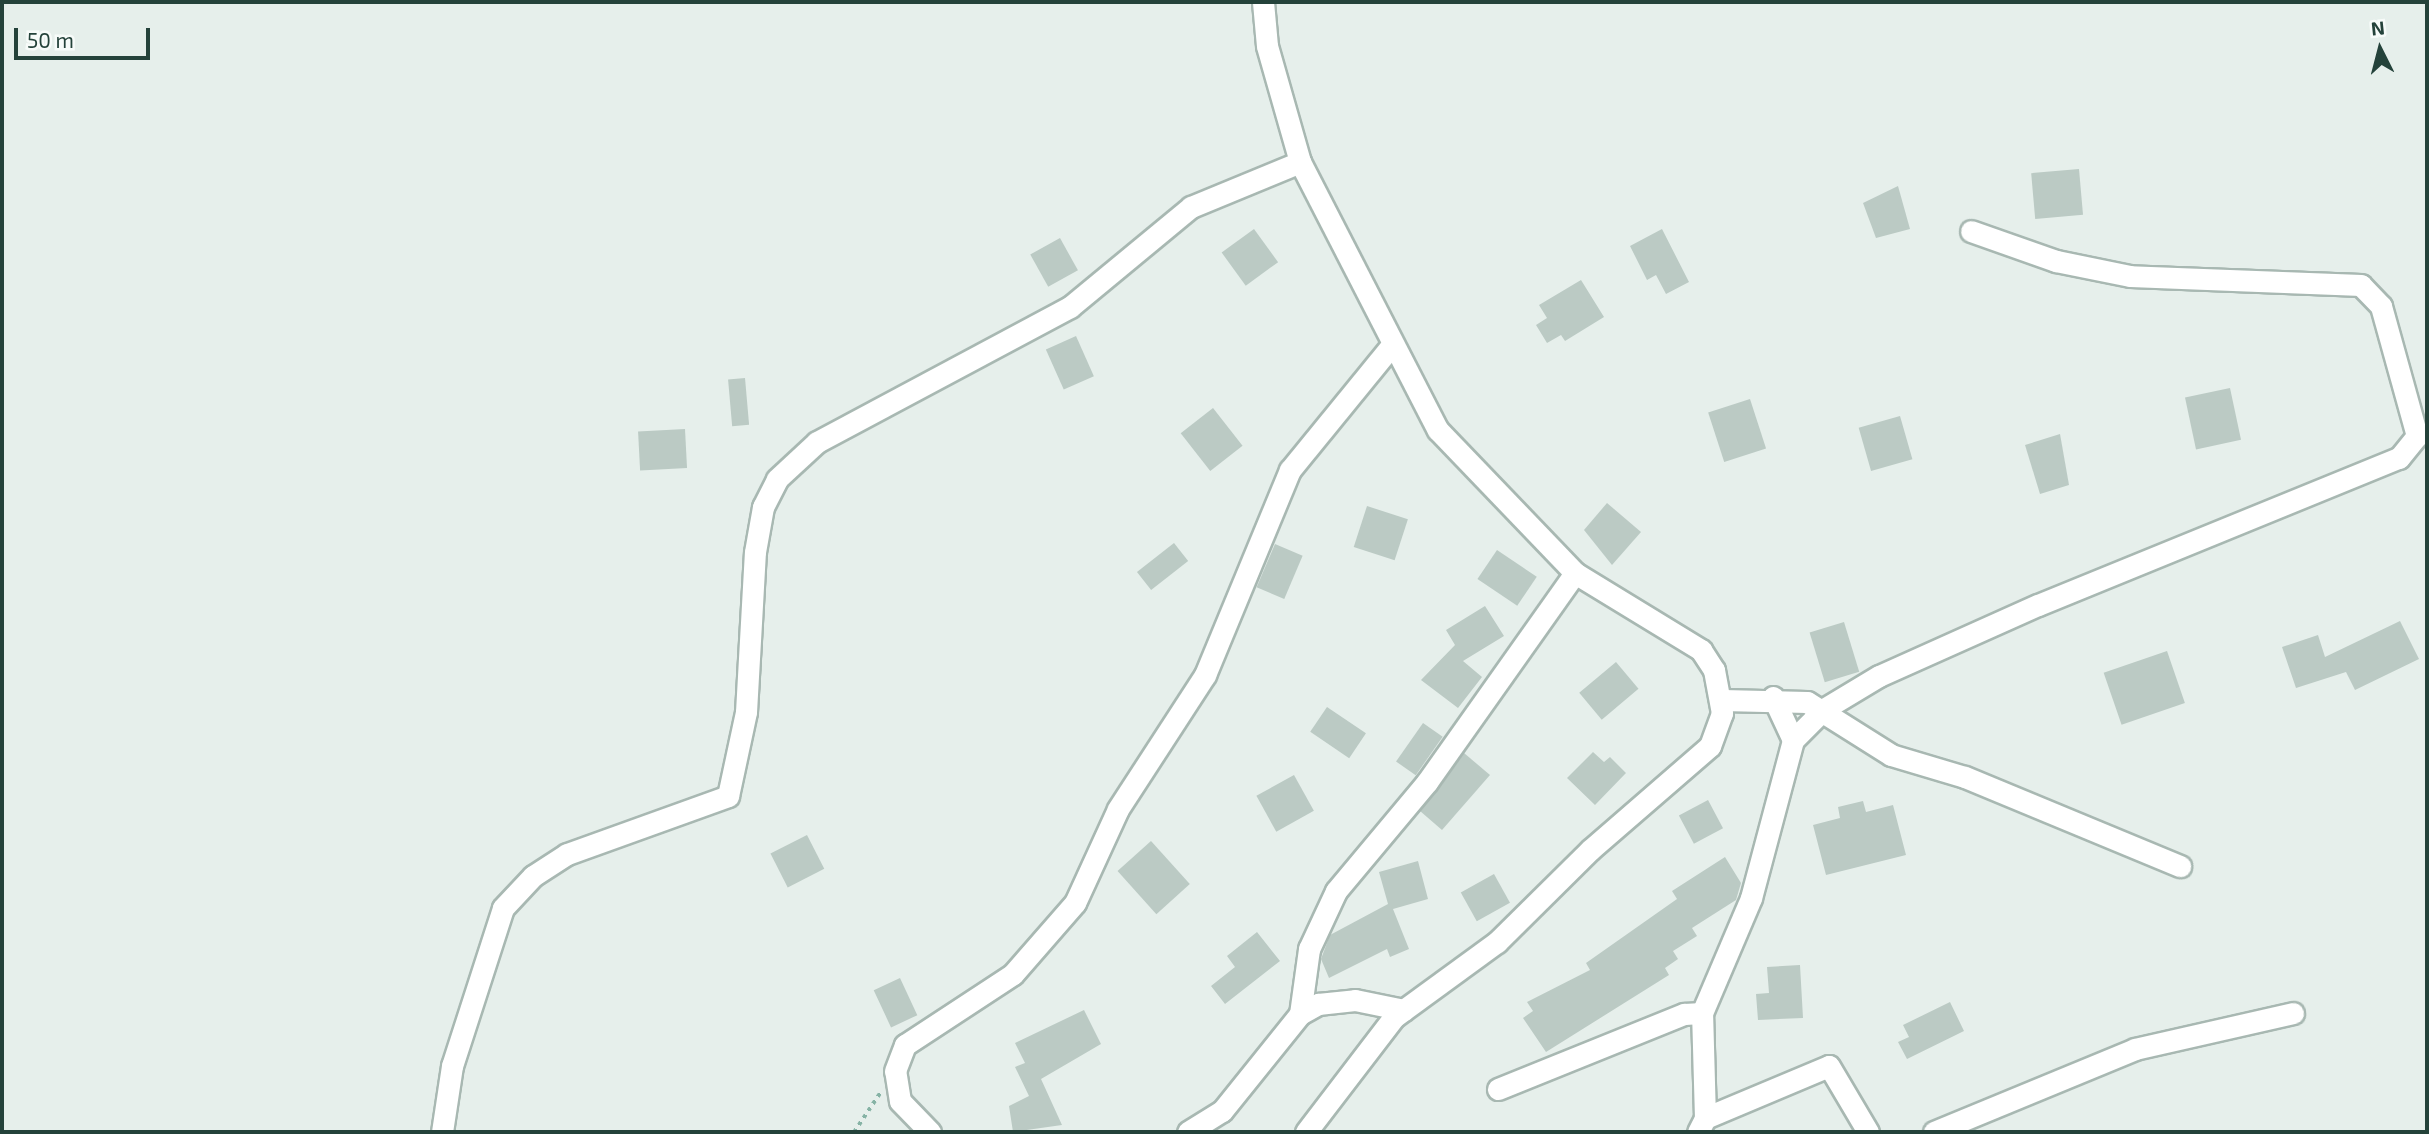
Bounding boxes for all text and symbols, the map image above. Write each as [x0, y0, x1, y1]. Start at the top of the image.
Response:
scale bar [18, 14, 154, 58]
north arrow [2345, 14, 2415, 84]
text: N [2370, 15, 2386, 40]
text: 50 m [27, 27, 74, 52]

